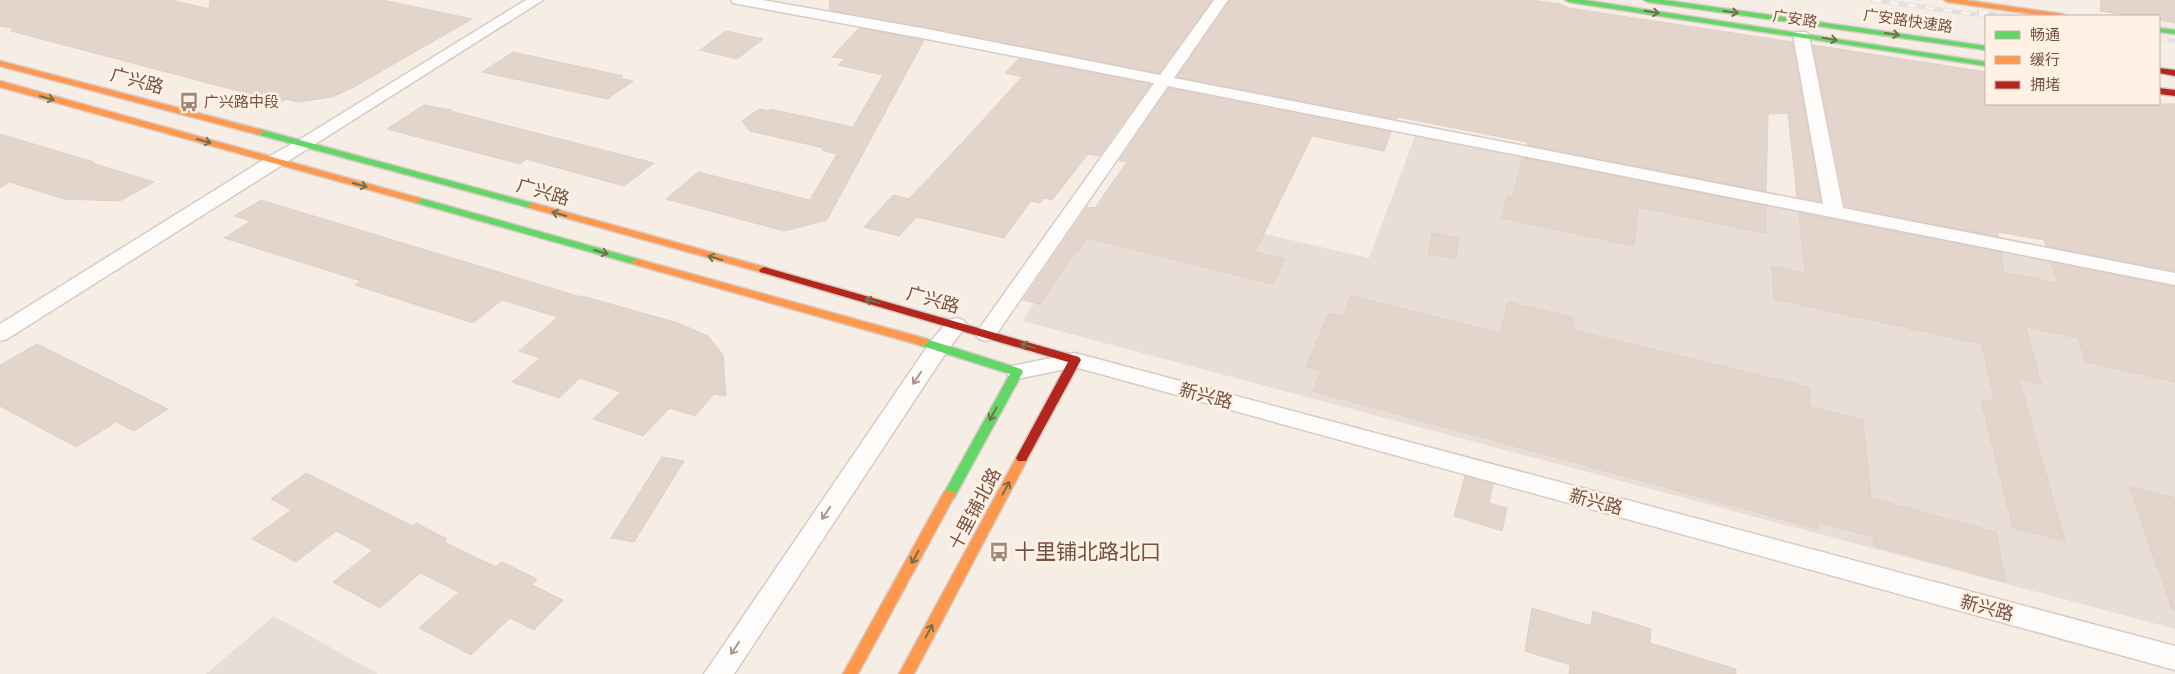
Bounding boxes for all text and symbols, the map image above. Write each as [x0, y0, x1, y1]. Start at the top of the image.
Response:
street label: 广安路快速路 [1862, 6, 1954, 36]
one-way arrow [1722, 7, 1738, 17]
street label: 广安路 [1771, 7, 1819, 31]
one-way arrow [1643, 8, 1659, 18]
legend [1985, 15, 2160, 105]
text: 畅通 [2030, 26, 2060, 44]
one-way arrow [1883, 29, 1899, 39]
one-way arrow [1821, 35, 1837, 45]
text: 缓行 [2030, 51, 2060, 69]
street label: 广兴路 [108, 63, 166, 99]
text: 拥堵 [2030, 76, 2060, 94]
bus stop icon: 广兴路中段 [178, 91, 200, 113]
one-way arrow [39, 93, 55, 103]
place label: 广兴路中段 [204, 93, 279, 111]
one-way arrow [195, 137, 211, 146]
street label: 广兴路 [514, 174, 572, 210]
one-way arrow [352, 180, 368, 190]
one-way arrow [551, 209, 567, 219]
one-way arrow [592, 248, 608, 257]
one-way arrow [708, 252, 724, 262]
street label: 广兴路 [904, 282, 962, 318]
one-way arrow [864, 296, 880, 306]
one-way arrow [1020, 341, 1036, 351]
one-way arrow [912, 371, 922, 385]
street label: 新兴路 [1177, 378, 1235, 414]
one-way arrow [988, 407, 998, 421]
street label: 十里铺北路 [944, 464, 1006, 554]
one-way arrow [1002, 481, 1011, 496]
street label: 新兴路 [1567, 484, 1625, 520]
one-way arrow [821, 506, 832, 520]
place label: 十里铺北路北口 [1014, 539, 1161, 564]
bus stop icon: 十里铺北路北口 [988, 541, 1010, 563]
one-way arrow [910, 549, 920, 564]
street label: 新兴路 [1958, 590, 2016, 626]
one-way arrow [925, 624, 934, 639]
one-way arrow [730, 640, 740, 654]

